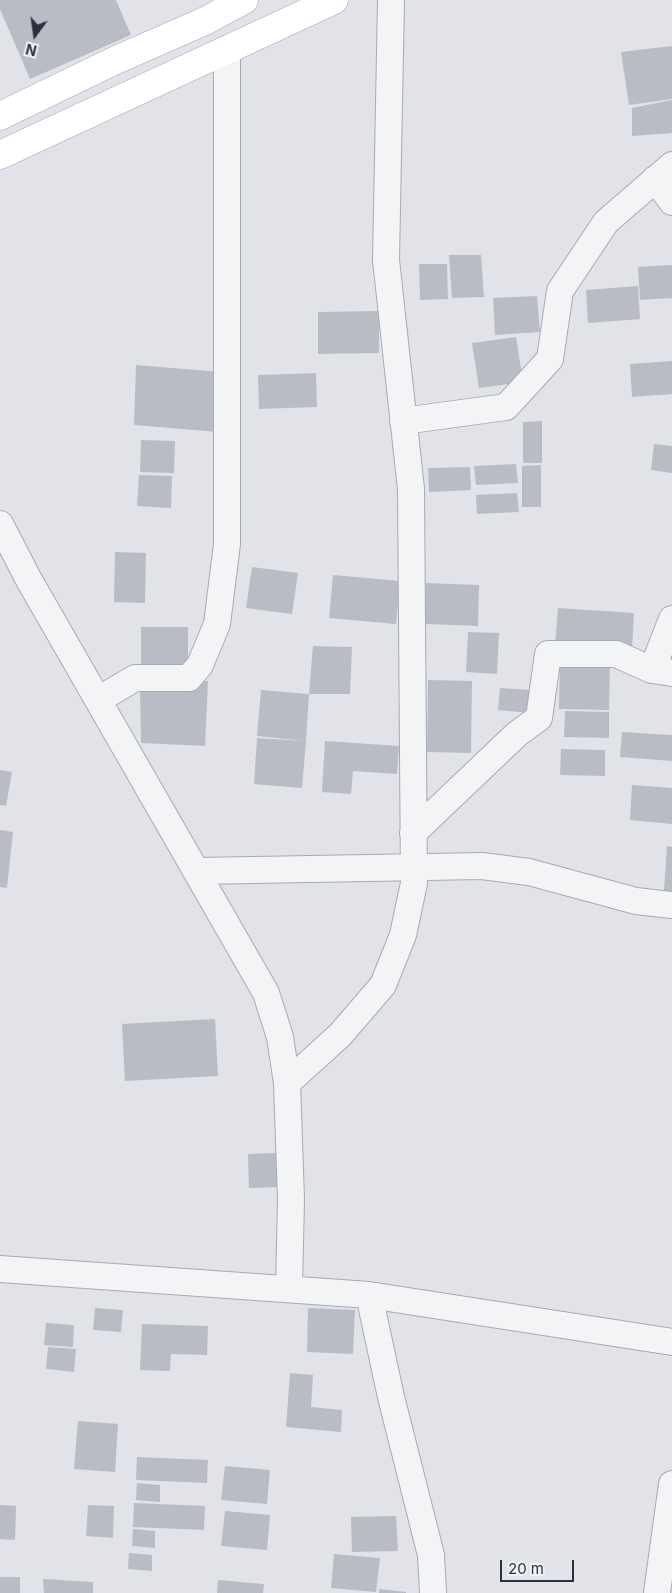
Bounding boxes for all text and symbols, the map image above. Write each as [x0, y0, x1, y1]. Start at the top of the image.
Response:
north arrow [10, 10, 60, 60]
text: N [24, 41, 38, 60]
scale bar [502, 1550, 576, 1582]
text: 20 m [508, 1559, 544, 1578]

